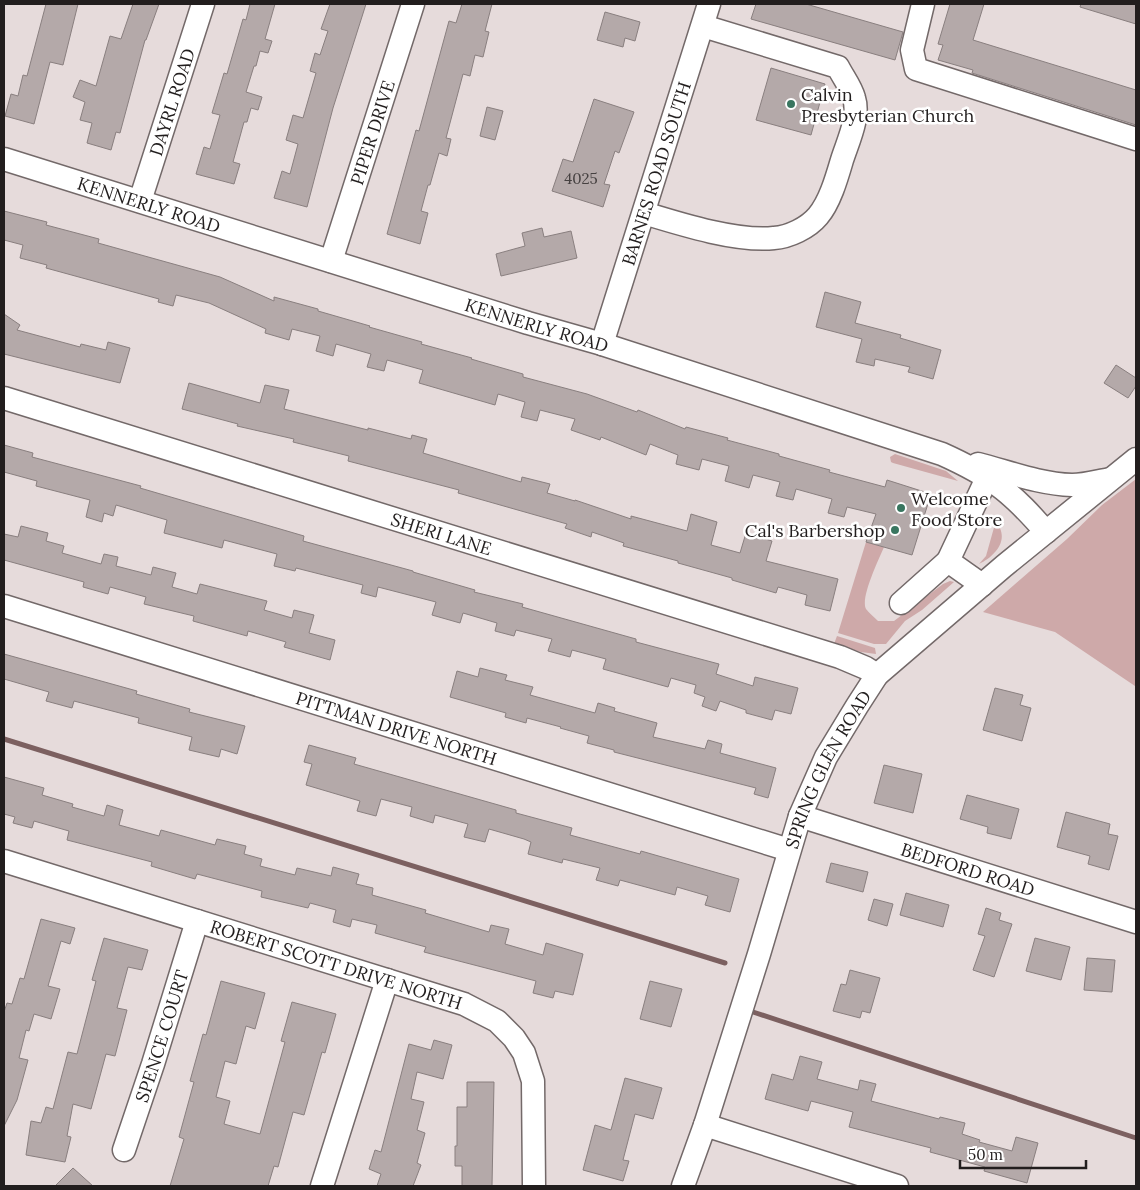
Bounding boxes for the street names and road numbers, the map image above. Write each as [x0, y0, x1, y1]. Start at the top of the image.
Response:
street label: DAYRL ROAD [144, 45, 200, 159]
street label: PIPER DRIVE [345, 77, 399, 188]
street label: BARNES ROAD SOUTH [616, 78, 695, 268]
street label: KENNERLY ROAD [75, 171, 223, 238]
street label: KENNERLY ROAD [462, 292, 611, 357]
street label: SHERI LANE [388, 507, 495, 560]
street label: PITTMAN DRIVE NORTH [293, 686, 500, 770]
street label: SPRING GLEN ROAD [779, 686, 876, 851]
street label: BEDFORD ROAD [898, 837, 1038, 901]
street label: ROBERT SCOTT DRIVE NORTH [207, 914, 465, 1014]
street label: SPENCE COURT [129, 966, 193, 1105]

